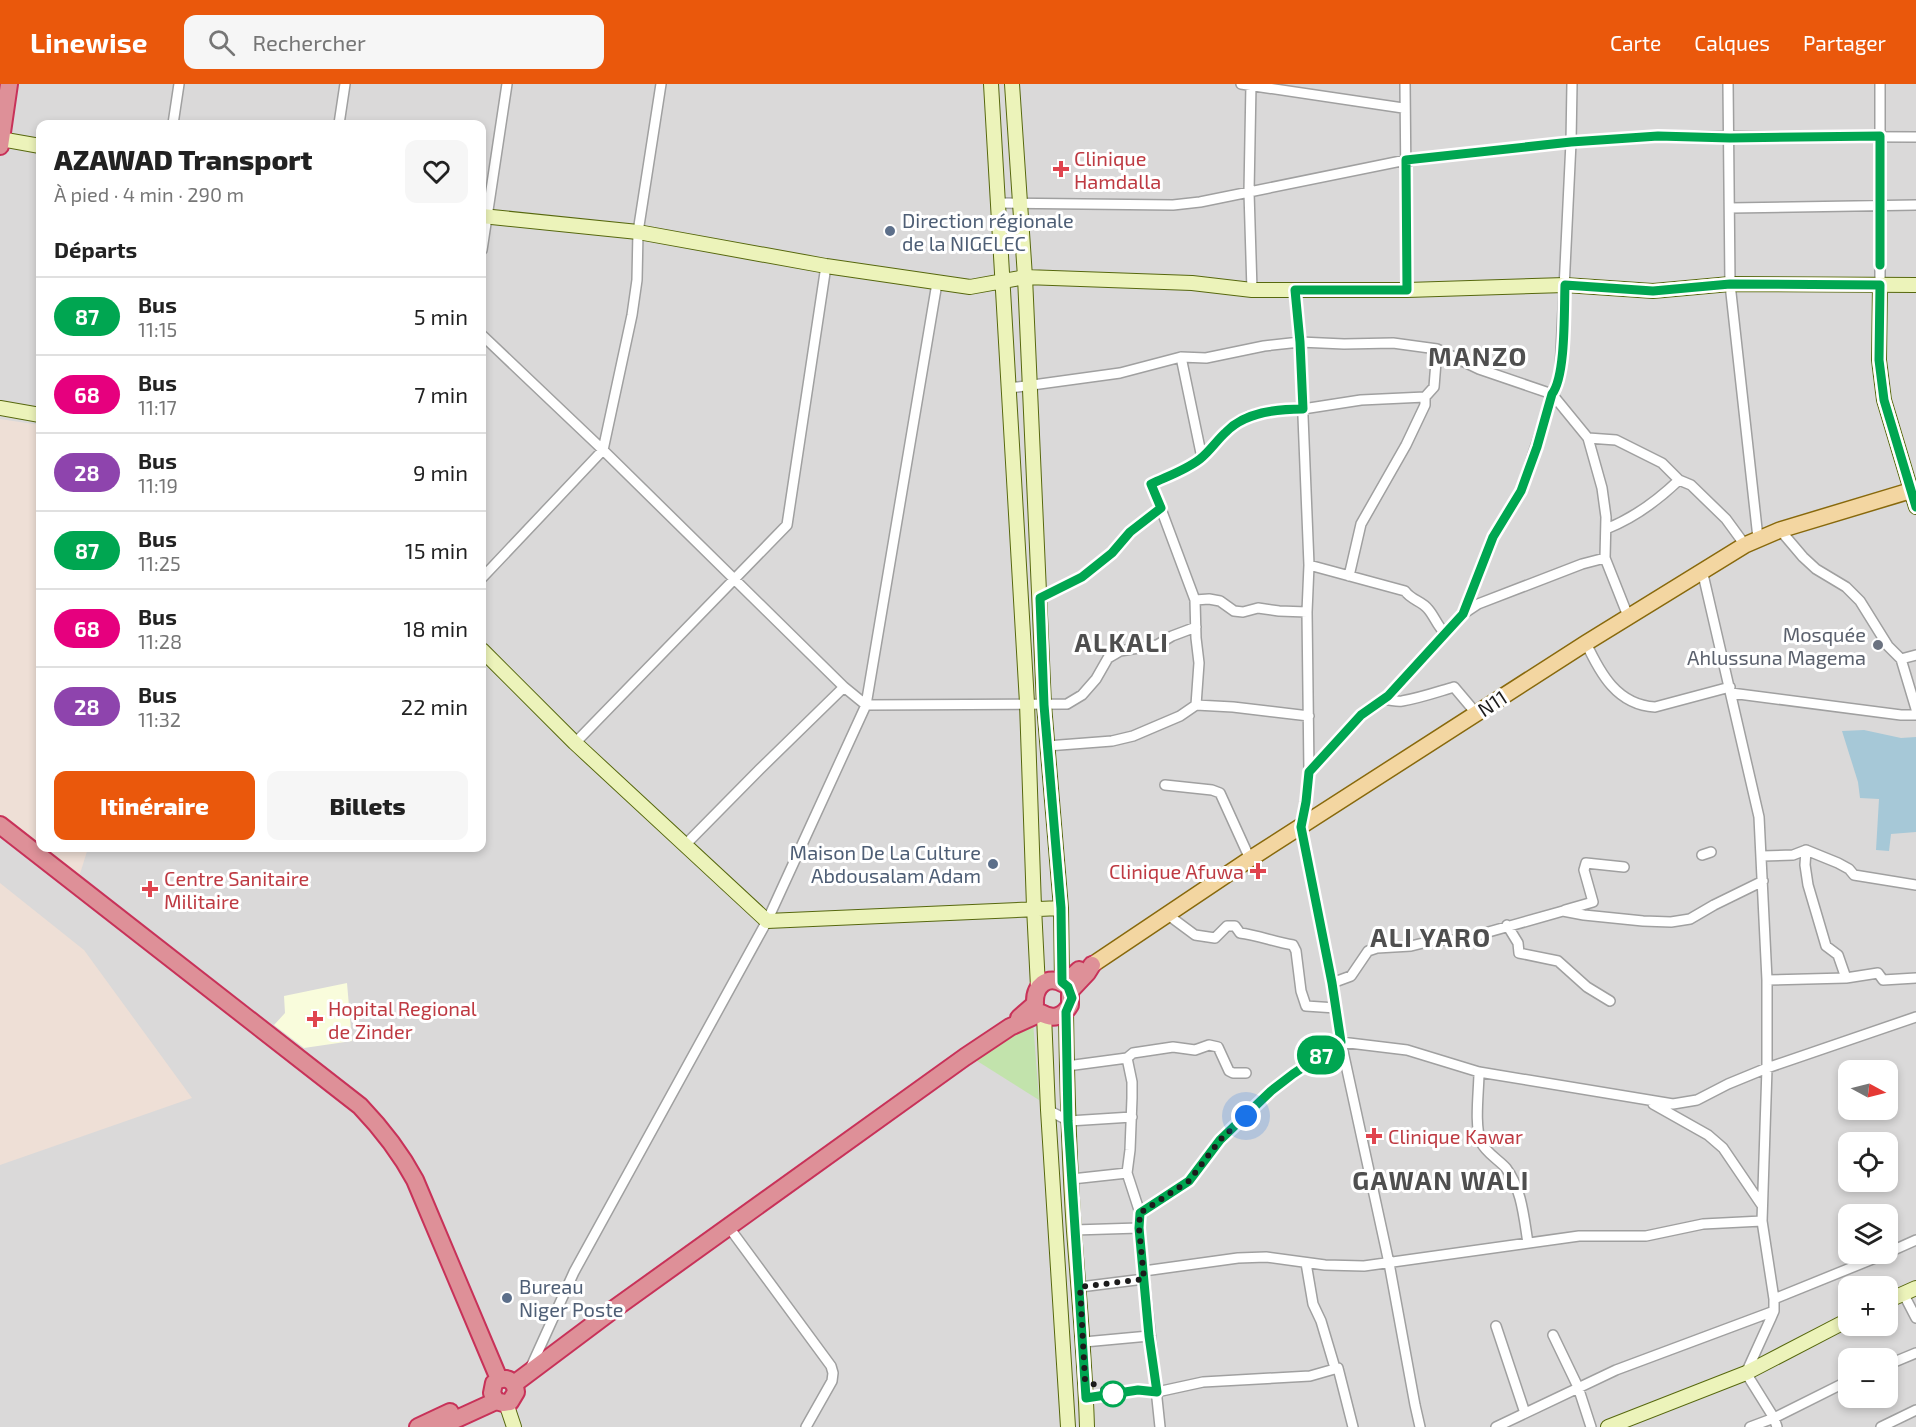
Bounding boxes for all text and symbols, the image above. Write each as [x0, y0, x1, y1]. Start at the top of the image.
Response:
search box [184, 15, 604, 69]
text: Linewise [30, 25, 148, 59]
icon: search [205, 26, 238, 59]
text: Rechercher [253, 29, 366, 55]
text: Carte [1610, 30, 1661, 55]
text: Calques [1694, 30, 1770, 55]
text: Partager [1803, 30, 1886, 55]
button: heart [405, 140, 468, 203]
text: AZAWAD Transport [54, 142, 312, 176]
place label: Clinique Hamdalla [1074, 146, 1161, 193]
marker: Clinique Hamdalla [1052, 160, 1070, 178]
text: À pied · 4 min · 290 m [54, 182, 244, 206]
place label: Direction régionale de la NIGELEC [902, 208, 1074, 255]
marker: Direction régionale de la NIGELEC [883, 224, 897, 238]
text: Départs [54, 236, 137, 262]
text: Bus [138, 291, 177, 317]
text: 5 min [414, 303, 468, 329]
text: 87 [75, 304, 99, 329]
text: 11:15 [138, 317, 177, 341]
district label: MANZO [1428, 340, 1528, 371]
text: Bus [138, 369, 177, 395]
text: 7 min [414, 381, 468, 407]
text: 68 [74, 382, 100, 407]
text: 11:17 [138, 395, 177, 419]
text: Bus [138, 447, 177, 473]
text: 9 min [413, 459, 468, 485]
text: 28 [74, 460, 100, 485]
text: 11:19 [138, 473, 178, 497]
text: Bus [138, 525, 177, 551]
text: 15 min [405, 537, 468, 563]
text: 87 [75, 538, 99, 563]
text: 11:25 [138, 551, 181, 575]
text: Bus [138, 603, 177, 629]
text: 18 min [403, 615, 468, 641]
text: 68 [74, 616, 100, 641]
place label: Mosquée Ahlussuna Magema [1687, 622, 1866, 669]
district label: ALKALI [1075, 626, 1169, 657]
text: 11:28 [138, 629, 182, 653]
marker: Mosquée Ahlussuna Magema [1871, 638, 1885, 652]
text: Bus [138, 681, 177, 707]
street label: N11 [1473, 685, 1511, 721]
text: 22 min [401, 693, 468, 719]
text: 28 [74, 694, 100, 719]
text: 11:32 [138, 707, 181, 731]
button: Itinéraire [54, 771, 255, 840]
button: Billets [267, 771, 468, 840]
place label: Maison De La Culture Abdousalam Adam [790, 840, 981, 887]
marker: Maison De La Culture Abdousalam Adam [986, 857, 1000, 871]
place label: Clinique Afuwa [1109, 859, 1244, 883]
marker: Clinique Afuwa [1249, 862, 1267, 880]
place label: Centre Sanitaire Militaire [164, 866, 309, 913]
marker: Centre Sanitaire Militaire [141, 880, 159, 898]
district label: ALI YARO [1370, 921, 1492, 952]
place label: Hopital Regional de Zinder [328, 996, 477, 1043]
marker: Hopital Regional de Zinder [306, 1010, 324, 1028]
line badge: 87 [1294, 1036, 1348, 1074]
text: 87 [1309, 1043, 1333, 1068]
north arrow [1838, 1060, 1898, 1120]
map controls [1838, 1060, 1898, 1408]
your location [1231, 1101, 1261, 1131]
place label: Clinique Kawar [1388, 1124, 1523, 1148]
marker: Clinique Kawar [1365, 1127, 1383, 1145]
button: locate [1838, 1132, 1898, 1192]
district label: GAWAN WALI [1352, 1164, 1530, 1195]
button: layers [1838, 1204, 1898, 1264]
place label: Bureau Niger Poste [519, 1274, 624, 1321]
button: + [1838, 1276, 1898, 1336]
marker: Bureau Niger Poste [500, 1291, 514, 1305]
button: − [1838, 1348, 1898, 1408]
unlabelled marker [1100, 1381, 1126, 1407]

